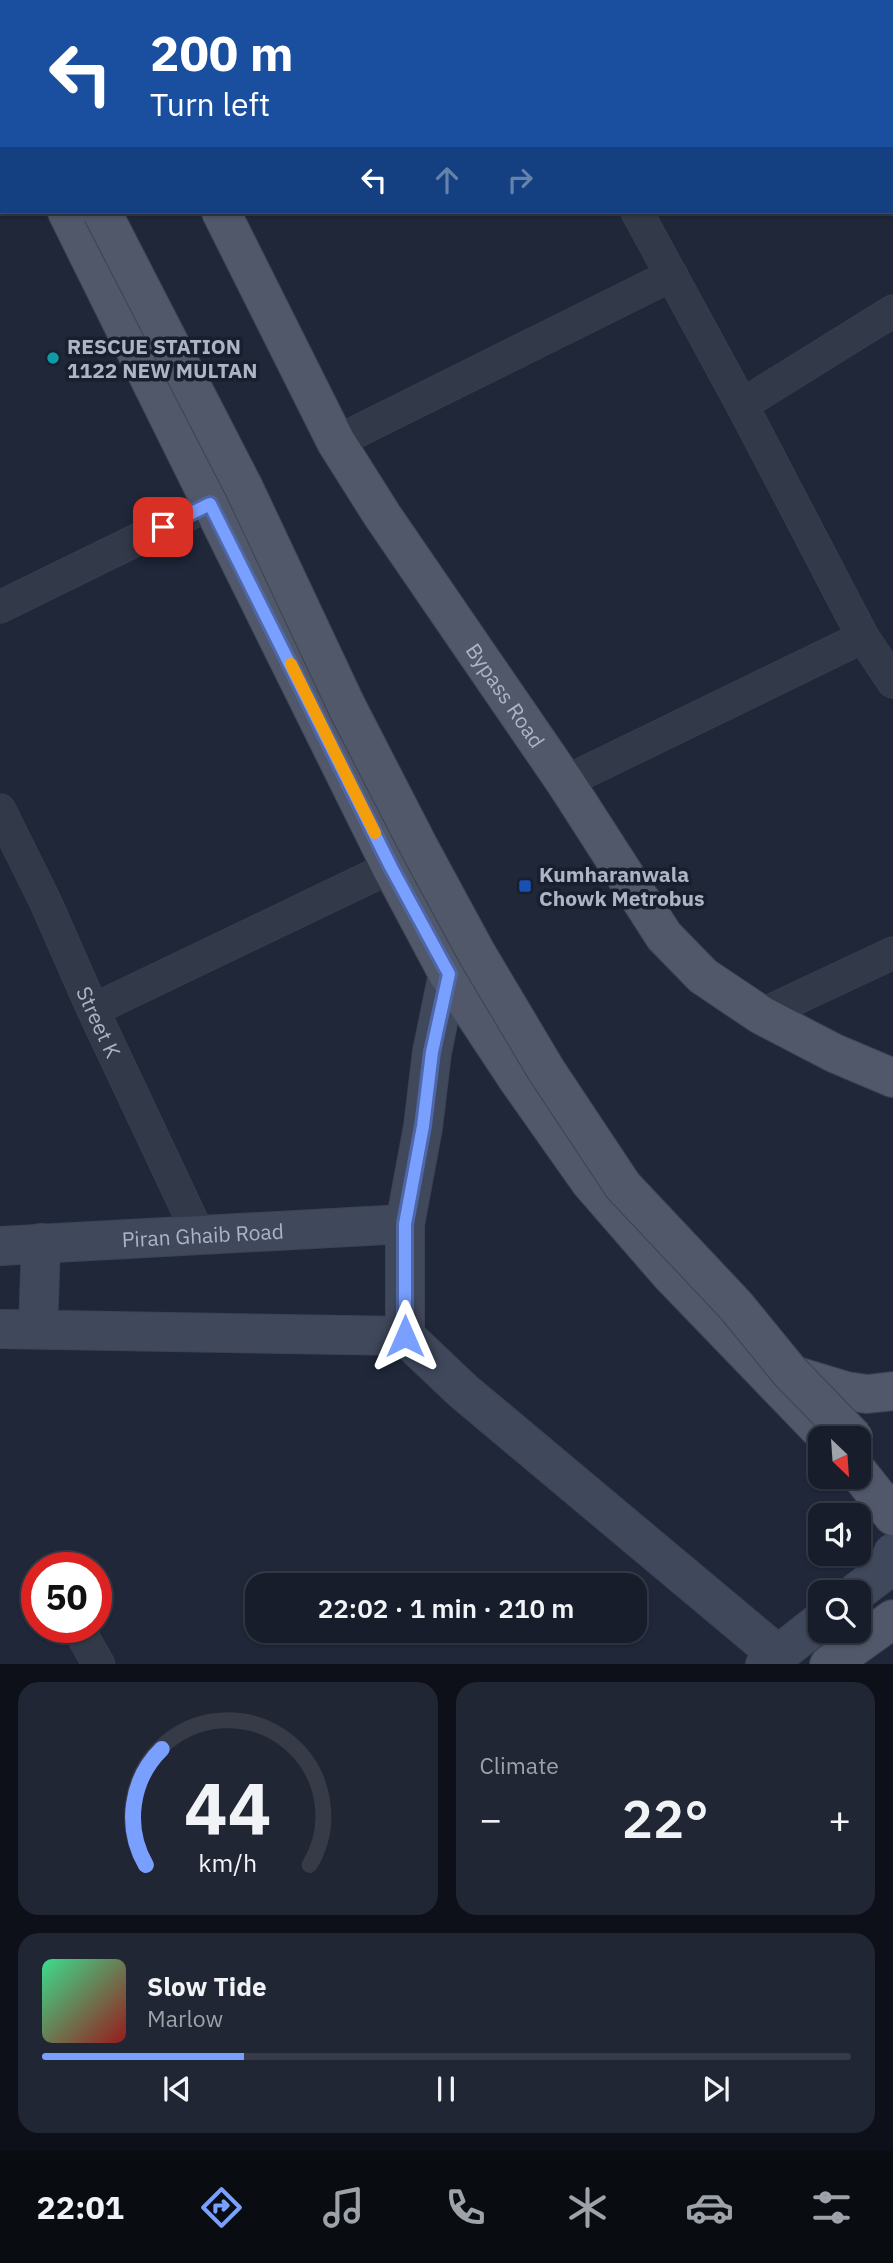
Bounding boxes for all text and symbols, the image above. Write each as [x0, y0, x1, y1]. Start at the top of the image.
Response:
text: 200 m [150, 21, 294, 84]
icon: left [35, 28, 126, 119]
text: Turn left [150, 83, 270, 125]
icon: left [355, 161, 393, 199]
icon: ahead [428, 161, 466, 199]
icon: right [501, 161, 539, 199]
place label: RESCUE STATION 1122 NEW MULTAN [67, 332, 258, 384]
marker: RESCUE STATION 1122 NEW MULTAN [45, 350, 61, 366]
pin [133, 497, 193, 557]
icon: arrive [144, 508, 182, 546]
street label: Bypass Road [460, 637, 551, 753]
place label: Kumharanwala Chowk Metrobus [539, 860, 705, 912]
marker: Kumharanwala Chowk Metrobus [517, 878, 533, 894]
street label: Street K [70, 982, 128, 1062]
street label: Piran Ghaib Road [121, 1217, 284, 1253]
position arrow [368, 1299, 442, 1373]
north arrow [808, 1426, 872, 1489]
map controls [808, 1426, 871, 1643]
button: sound [808, 1503, 871, 1566]
speed limit sign: 50 [21, 1552, 112, 1643]
button: search [808, 1580, 871, 1643]
text: 22:02 · 1 min · 210 m [318, 1591, 574, 1625]
text: Climate [480, 1750, 559, 1780]
text: 44 [184, 1760, 271, 1855]
text: 22° [622, 1785, 709, 1852]
text: − [480, 1794, 502, 1843]
text: + [828, 1794, 851, 1843]
text: km/h [198, 1845, 257, 1878]
text: Slow Tide [147, 1969, 267, 2003]
text: Marlow [147, 2003, 223, 2033]
icon: previous [158, 2070, 196, 2108]
icon: pause [427, 2070, 465, 2108]
icon: next [697, 2070, 735, 2108]
icon: directions [197, 2183, 246, 2232]
icon: music [319, 2183, 368, 2232]
icon: phone [441, 2183, 490, 2232]
icon: climate [563, 2183, 612, 2232]
icon: car [685, 2183, 734, 2232]
icon: filters [807, 2183, 856, 2232]
text: 22:01 [37, 2186, 124, 2228]

